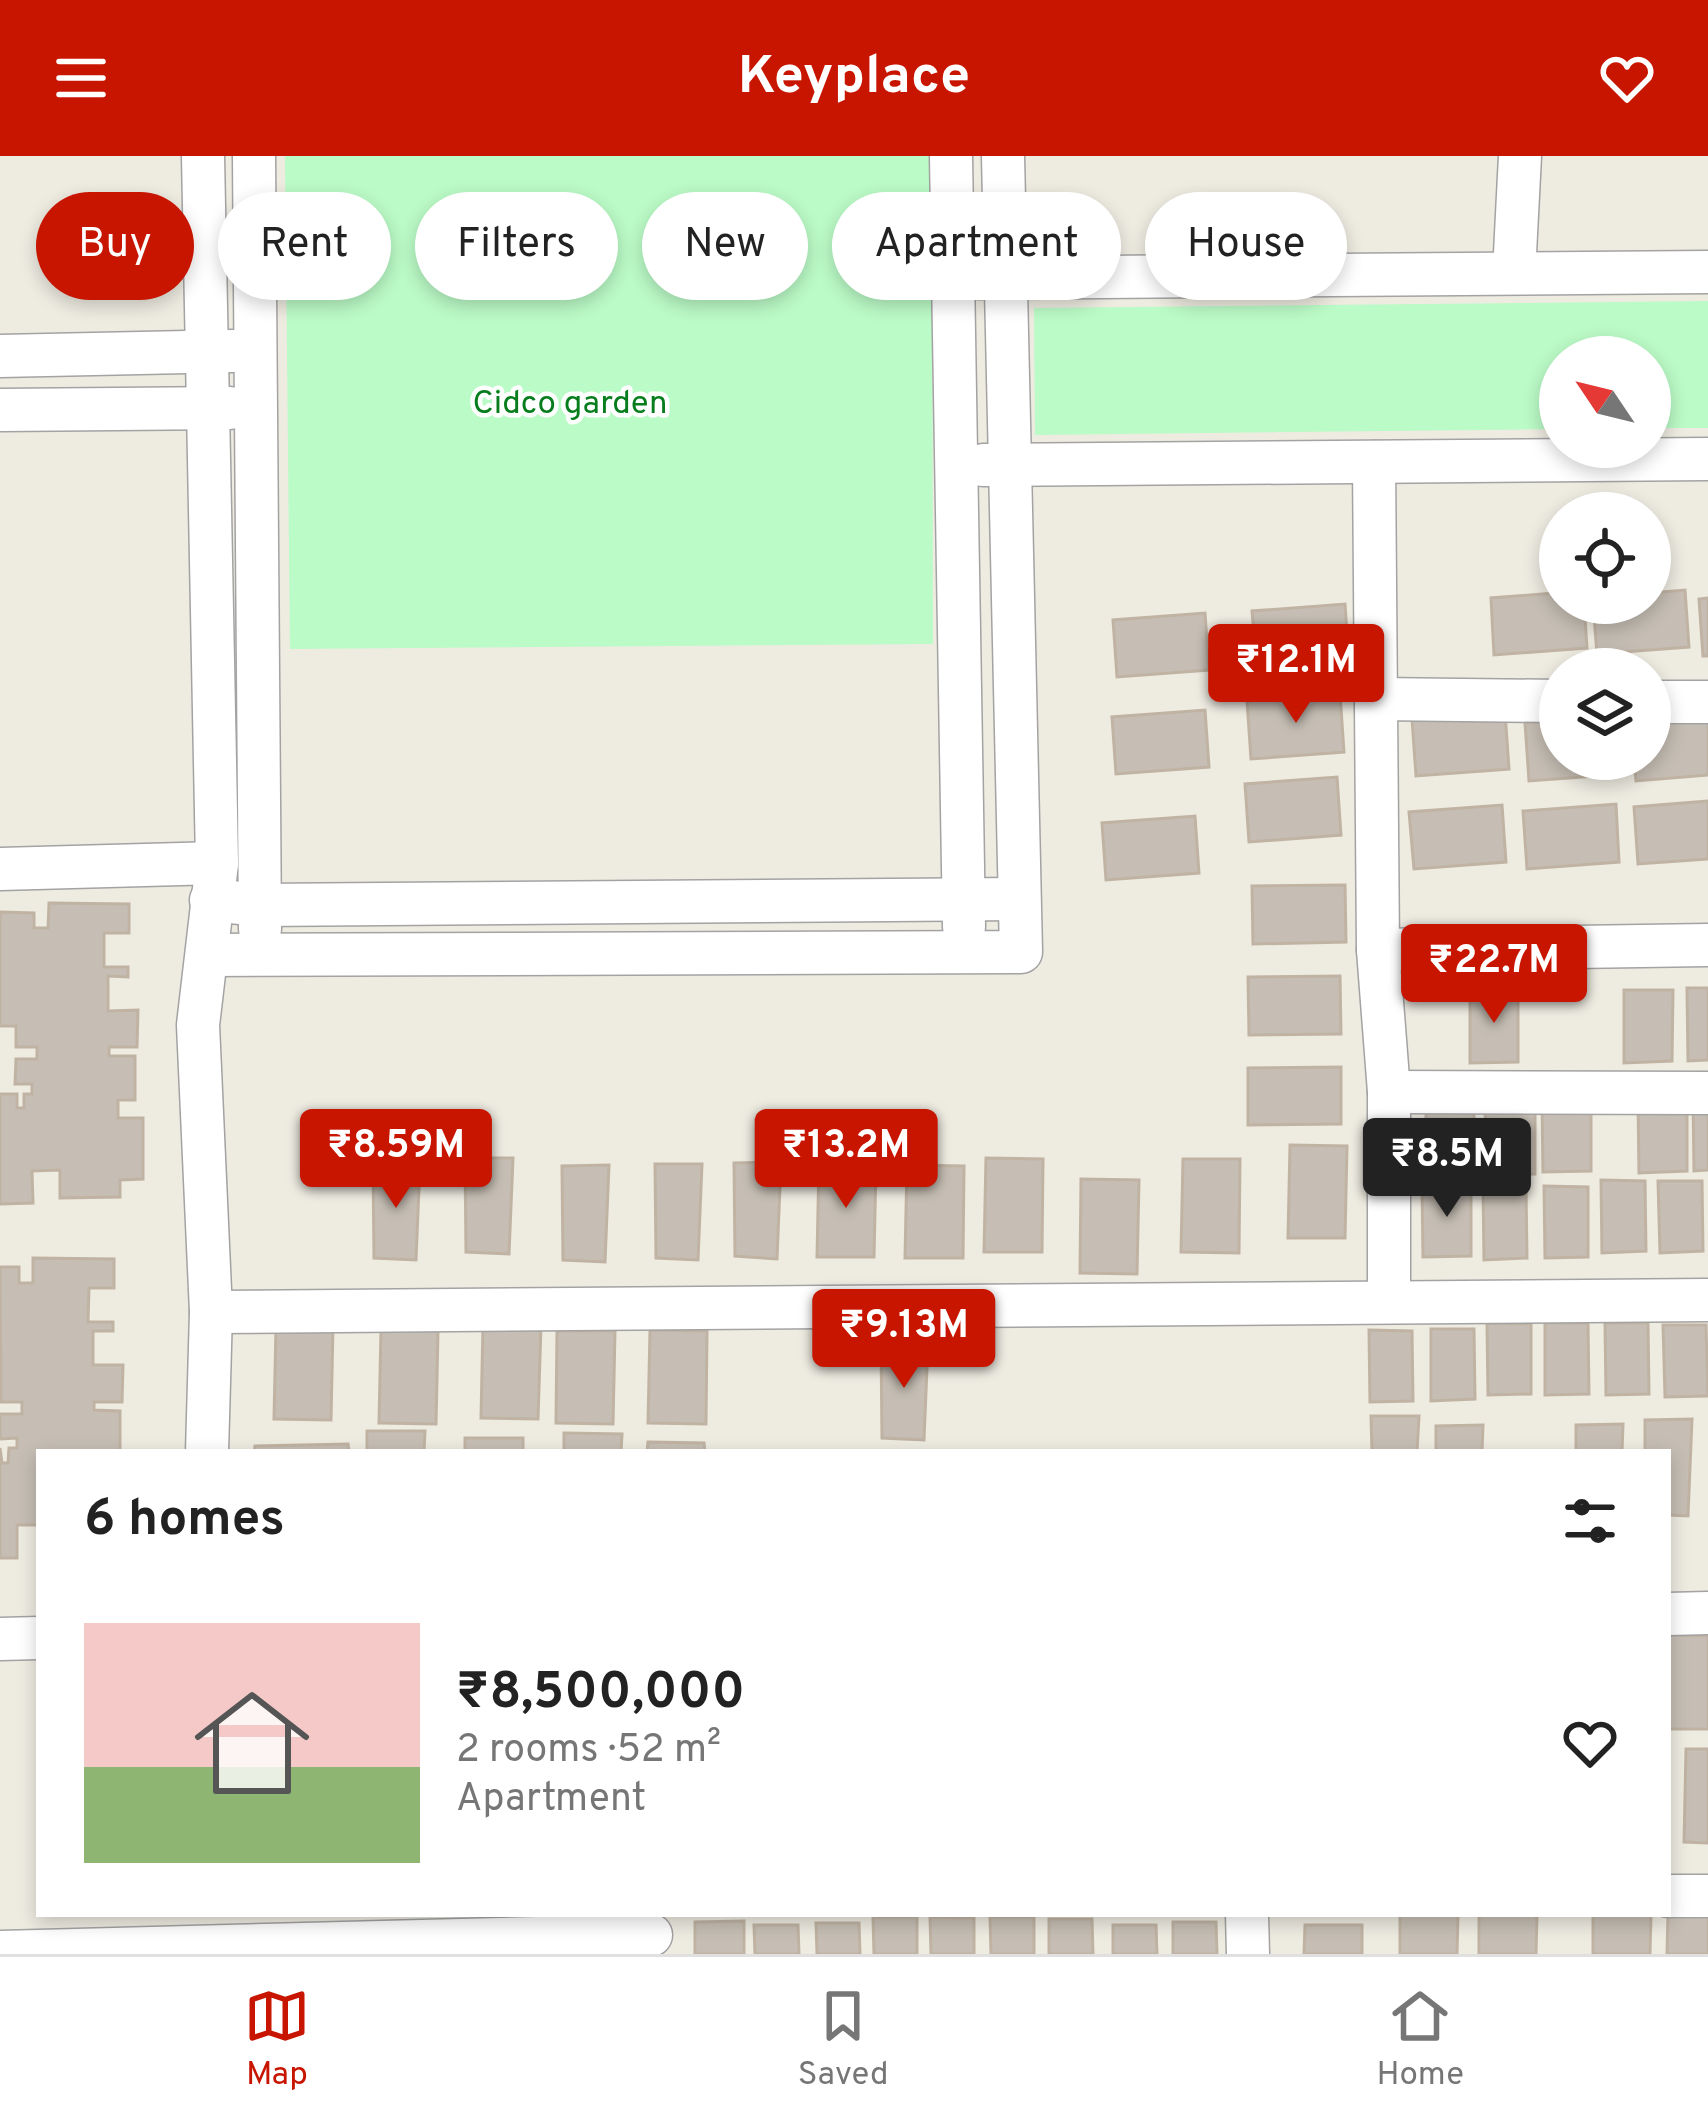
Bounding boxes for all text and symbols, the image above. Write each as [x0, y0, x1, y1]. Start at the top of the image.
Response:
text: Keyplace [738, 44, 970, 113]
icon: menu [48, 45, 114, 111]
icon: heart [1594, 45, 1660, 111]
chip: Buy [36, 192, 194, 300]
chip: Rent [218, 192, 391, 300]
chip: Filters [415, 192, 618, 300]
chip: New [642, 192, 808, 300]
chip: Apartment [832, 192, 1121, 300]
chip: House [1145, 192, 1347, 300]
north arrow [1539, 336, 1671, 468]
map controls [1539, 336, 1671, 780]
park label: Cidco garden [472, 384, 668, 426]
button: locate [1539, 492, 1671, 624]
pin: ₹12.1M [1198, 624, 1394, 726]
text: ₹12.1M [1235, 638, 1357, 687]
button: layers [1539, 648, 1671, 780]
pin: ₹22.7M [1396, 924, 1592, 1026]
text: ₹22.7M [1428, 938, 1560, 987]
pin: ₹8.59M [298, 1109, 494, 1211]
pin: ₹13.2M [748, 1109, 944, 1211]
pin: ₹8.5M [1363, 1118, 1531, 1220]
text: ₹8.59M [327, 1123, 465, 1172]
text: ₹13.2M [782, 1123, 910, 1172]
text: ₹8.5M [1390, 1132, 1504, 1181]
pin: ₹9.13M [806, 1289, 1002, 1391]
text: ₹9.13M [839, 1303, 969, 1352]
icon: filters [1557, 1488, 1623, 1554]
text: 6 homes [84, 1489, 285, 1554]
text: ₹8,500,000 [456, 1662, 745, 1727]
icon: home [180, 1671, 324, 1815]
icon: heart [1557, 1710, 1623, 1776]
text: 2 rooms · 52 m² [456, 1727, 721, 1776]
text: Apartment [456, 1776, 646, 1825]
tab: Map [244, 1983, 310, 2097]
tab: Saved [798, 1983, 889, 2097]
tab: Home [1376, 1983, 1464, 2097]

